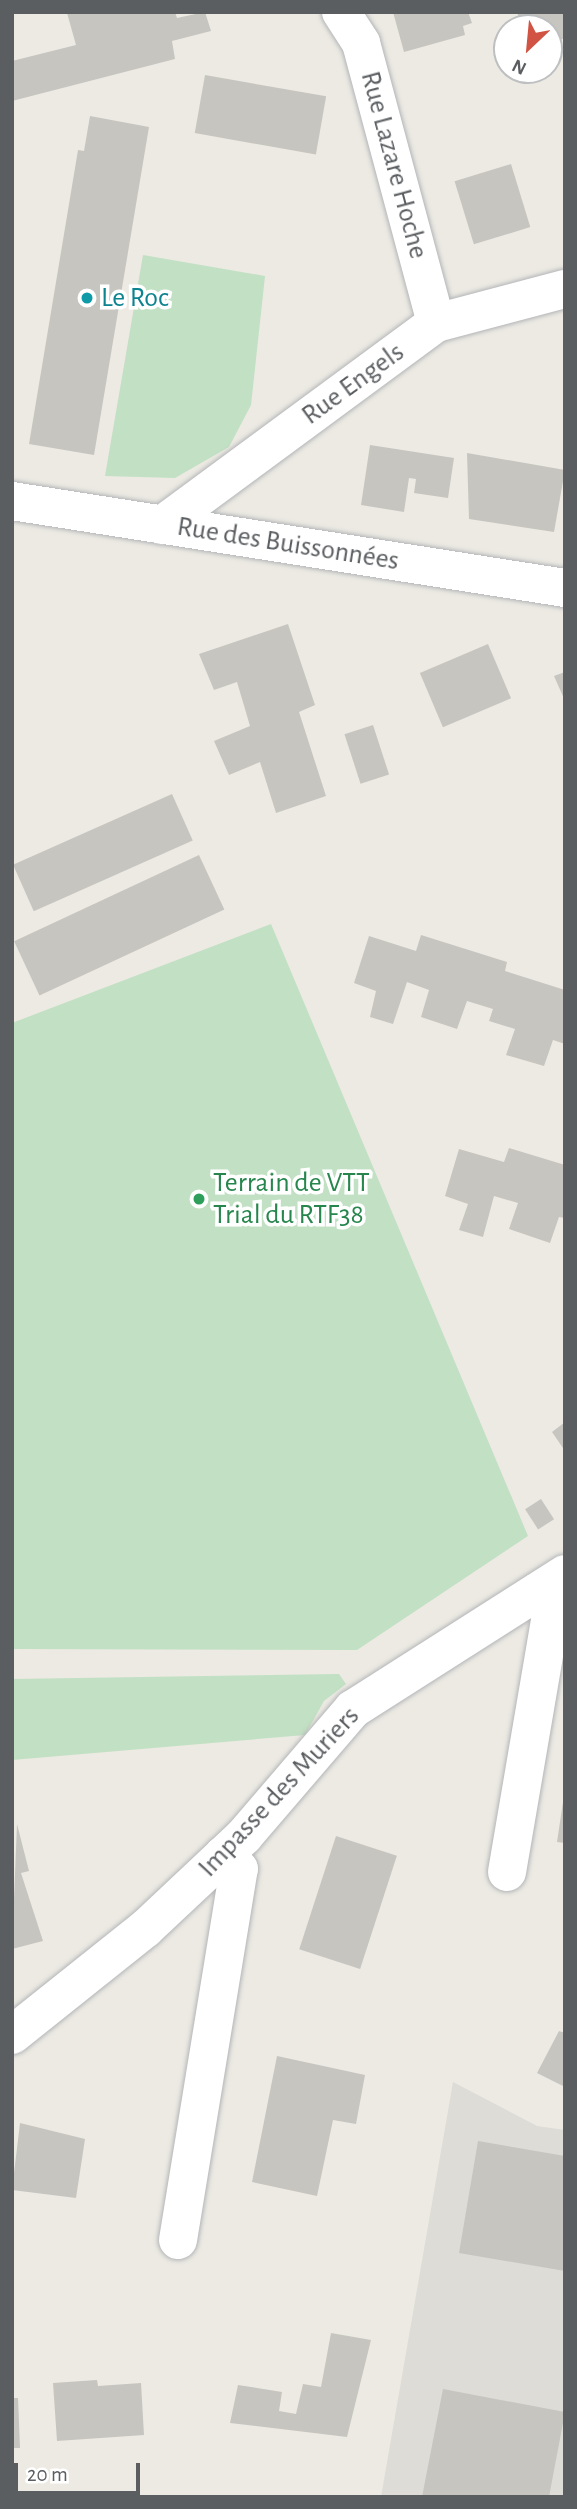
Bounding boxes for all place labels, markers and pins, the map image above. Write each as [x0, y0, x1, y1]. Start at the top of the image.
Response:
place label: Le Roc [101, 281, 169, 315]
marker: Le Roc [79, 290, 95, 306]
place label: Terrain de VTT Trial du RTF38 [213, 1166, 370, 1232]
marker: Terrain de VTT Trial du RTF38 [191, 1191, 207, 1207]

